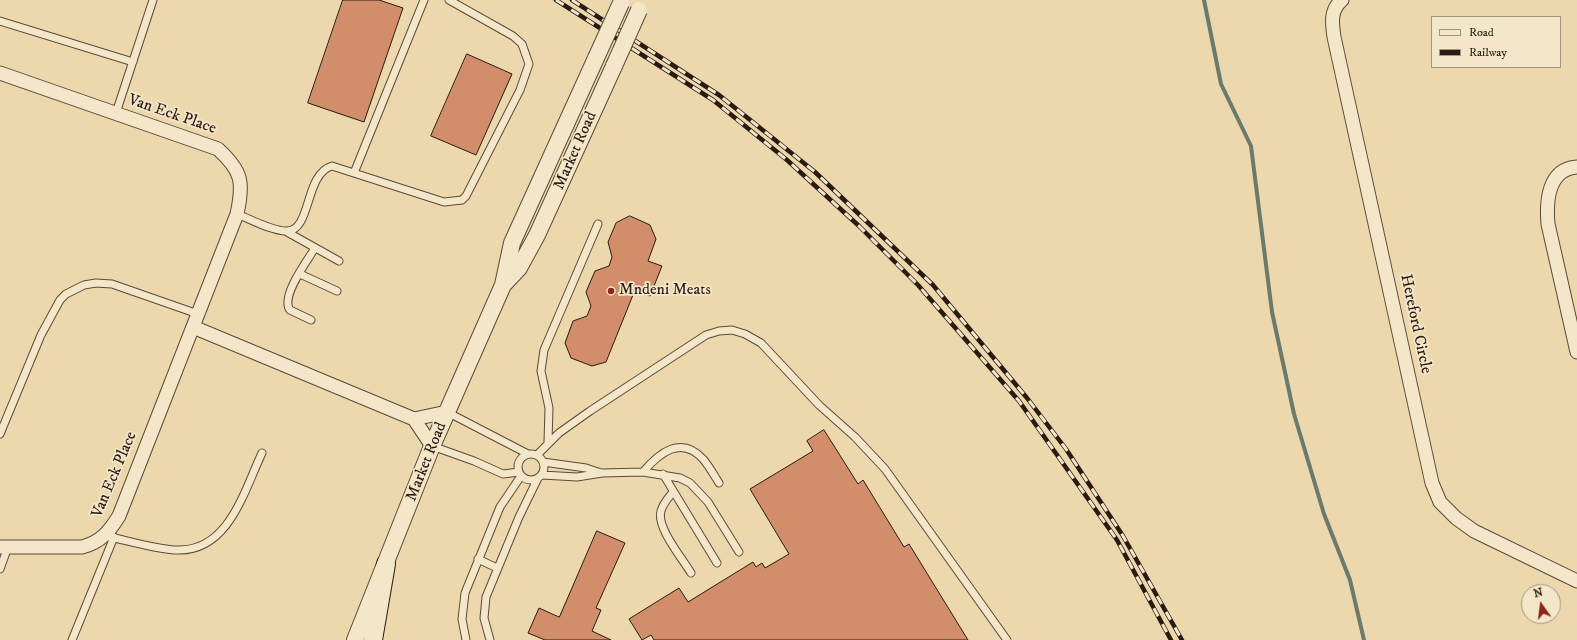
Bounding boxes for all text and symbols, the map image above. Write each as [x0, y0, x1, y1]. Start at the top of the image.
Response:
legend [1431, 16, 1561, 68]
text: Road [1469, 25, 1494, 40]
text: Railway [1469, 45, 1507, 60]
street label: Van Eck Place [126, 91, 218, 139]
street label: Market Road [550, 109, 602, 193]
street label: Hereford Circle [1395, 272, 1435, 376]
place label: Mndeni Meats [619, 281, 711, 301]
marker: Mndeni Meats [606, 286, 616, 296]
street label: Market Road [402, 420, 452, 504]
street label: Van Eck Place [88, 429, 142, 521]
north arrow [1521, 584, 1561, 624]
text: N [1532, 585, 1544, 601]

